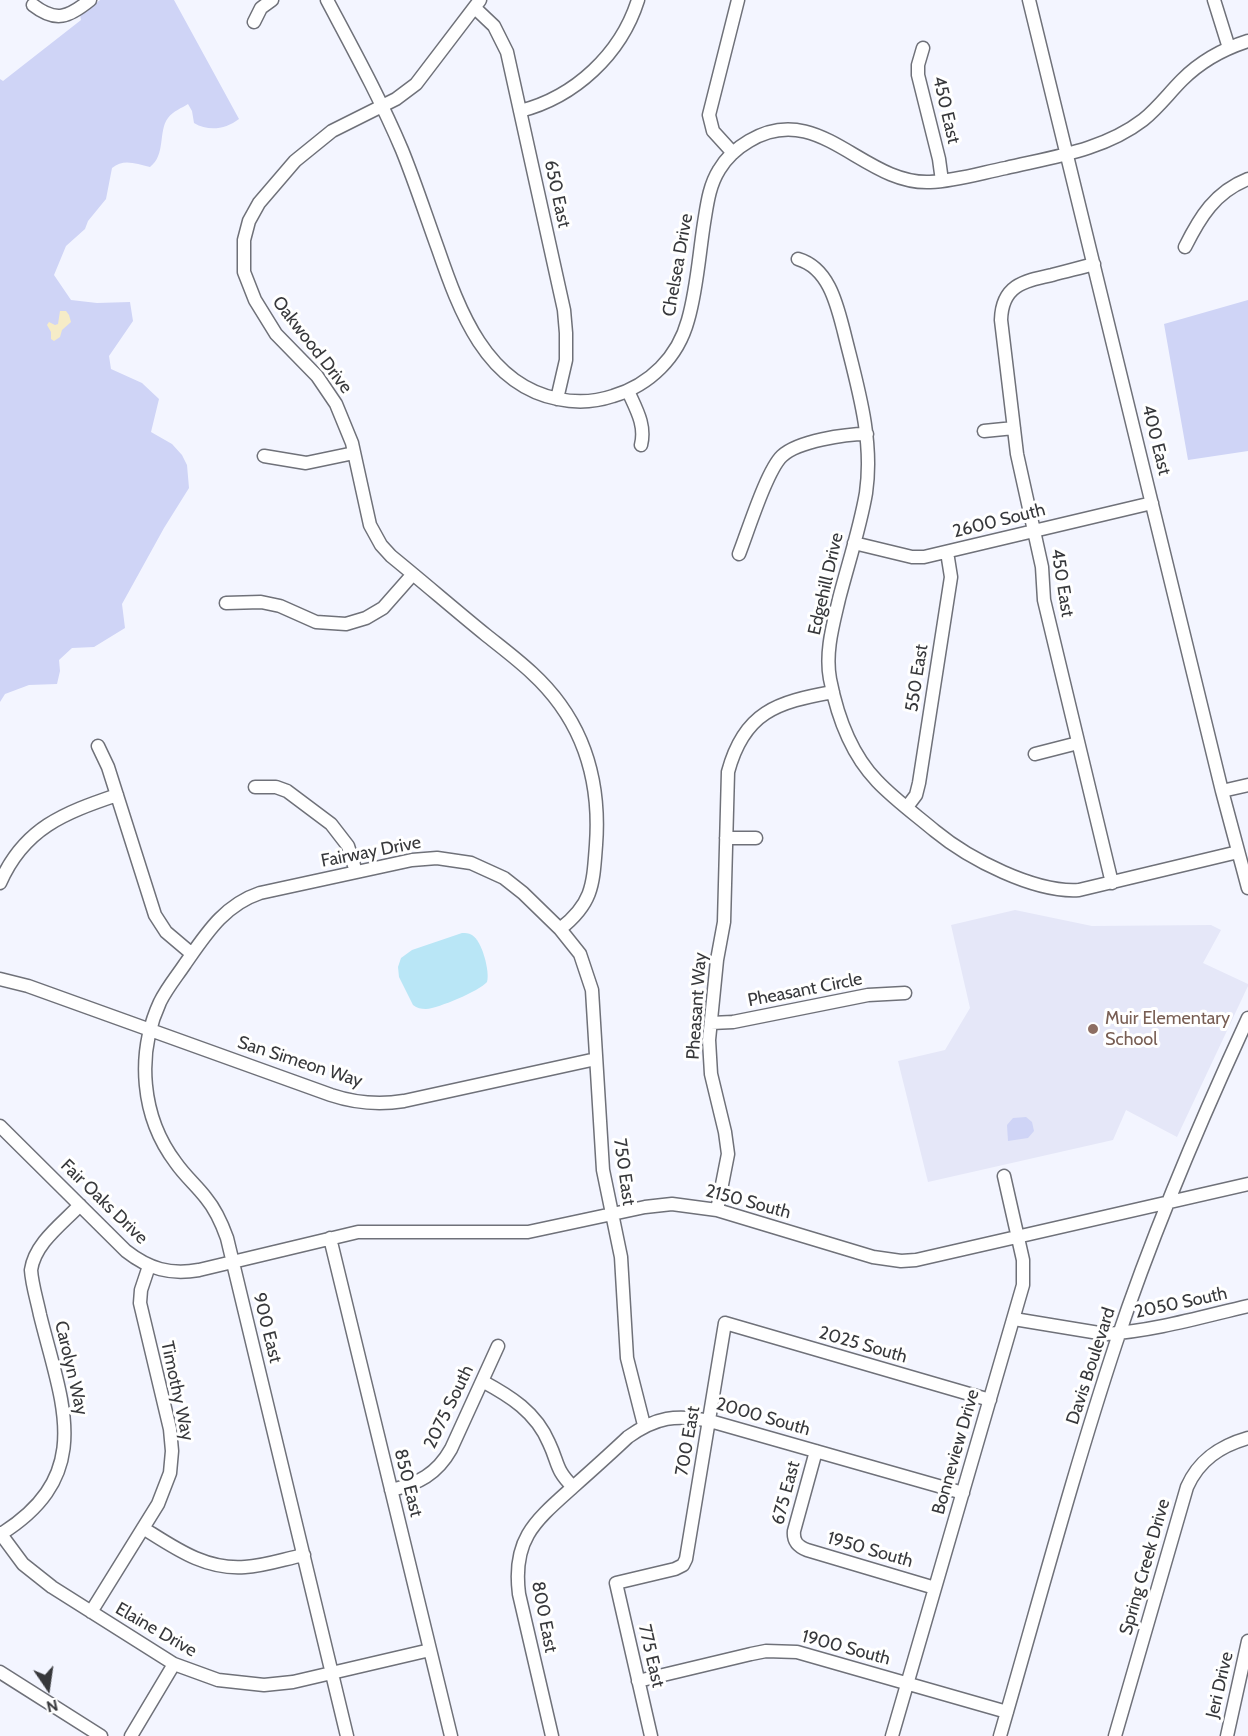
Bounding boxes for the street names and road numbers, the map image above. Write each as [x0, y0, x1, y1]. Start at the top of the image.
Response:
street label: 450 East [928, 74, 964, 146]
street label: 650 East [539, 158, 575, 230]
street label: Chelsea Drive [658, 212, 698, 318]
street label: Oakwood Drive [267, 292, 357, 398]
street label: 400 East [1137, 403, 1175, 477]
street label: 2600 South [951, 499, 1047, 543]
street label: Edgehill Drive [804, 531, 848, 637]
street label: 450 East [1046, 547, 1078, 619]
street label: 550 East [901, 643, 933, 713]
street label: Fairway Drive [319, 832, 423, 872]
street label: Pheasant Way [682, 952, 712, 1060]
street label: Pheasant Circle [746, 968, 864, 1012]
street label: San Simeon Way [235, 1032, 365, 1092]
street label: 750 East [609, 1137, 639, 1207]
street label: Fair Oaks Drive [56, 1155, 152, 1249]
street label: 2150 South [703, 1180, 793, 1224]
street label: 2050 South [1133, 1283, 1229, 1323]
street label: 900 East [248, 1291, 286, 1365]
street label: Davis Boulevard [1062, 1305, 1120, 1427]
street label: Carolyn Way [50, 1319, 92, 1417]
street label: 2025 South [816, 1322, 910, 1368]
street label: Timothy Way [156, 1339, 198, 1443]
street label: 2075 South [419, 1362, 479, 1452]
street label: Bonneview Drive [928, 1387, 984, 1517]
street label: 2000 South [713, 1393, 813, 1441]
street label: 700 East [671, 1405, 705, 1477]
street label: 850 East [389, 1447, 427, 1519]
street label: 675 East [767, 1459, 805, 1527]
street label: Spring Creek Drive [1115, 1497, 1175, 1637]
street label: 1950 South [825, 1527, 915, 1573]
street label: 800 East [527, 1579, 561, 1655]
street label: Elaine Drive [111, 1598, 201, 1662]
street label: 775 East [633, 1622, 669, 1690]
street label: 1900 South [799, 1626, 893, 1670]
street label: Jeri Drive [1202, 1650, 1238, 1720]

